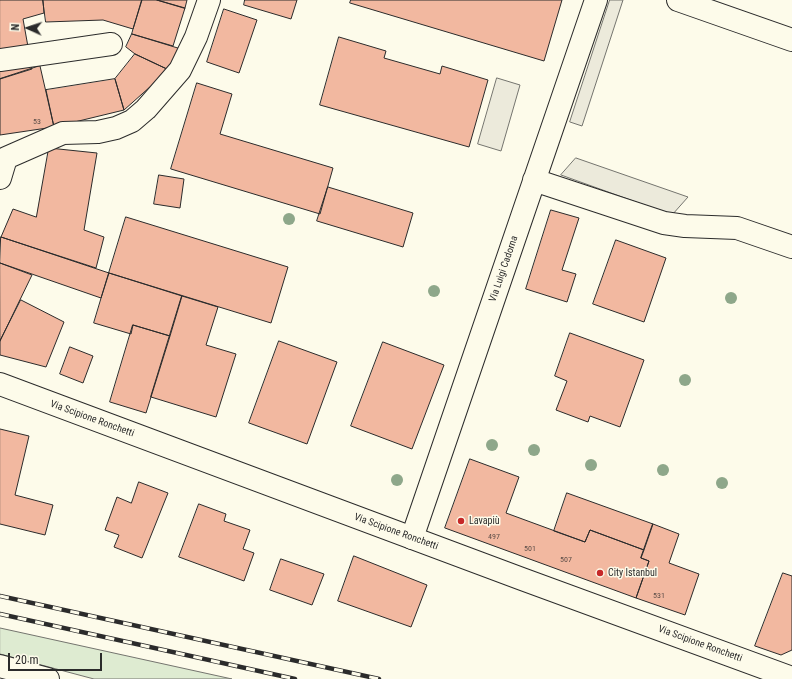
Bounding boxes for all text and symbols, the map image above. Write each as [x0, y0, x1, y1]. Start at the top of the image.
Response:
north arrow [8, 8, 48, 48]
text: N [9, 24, 22, 31]
house number: 53 [33, 117, 41, 127]
street label: Via Luigi Cadorna [487, 234, 521, 304]
street label: Via Scipione Ronchetti [48, 398, 136, 440]
street label: Via Scipione Ronchetti [352, 511, 440, 553]
place label: Lavapiù [469, 515, 500, 527]
marker: Lavapiù [456, 516, 466, 526]
house number: 497 [488, 532, 500, 542]
house number: 501 [524, 544, 536, 554]
house number: 507 [560, 555, 572, 565]
place label: City Istanbul [608, 567, 657, 579]
marker: City Istanbul [595, 568, 605, 578]
house number: 531 [653, 591, 665, 601]
street label: Via Scipione Ronchetti [656, 623, 744, 665]
scale bar [10, 645, 104, 671]
text: 20 m [15, 653, 39, 667]

